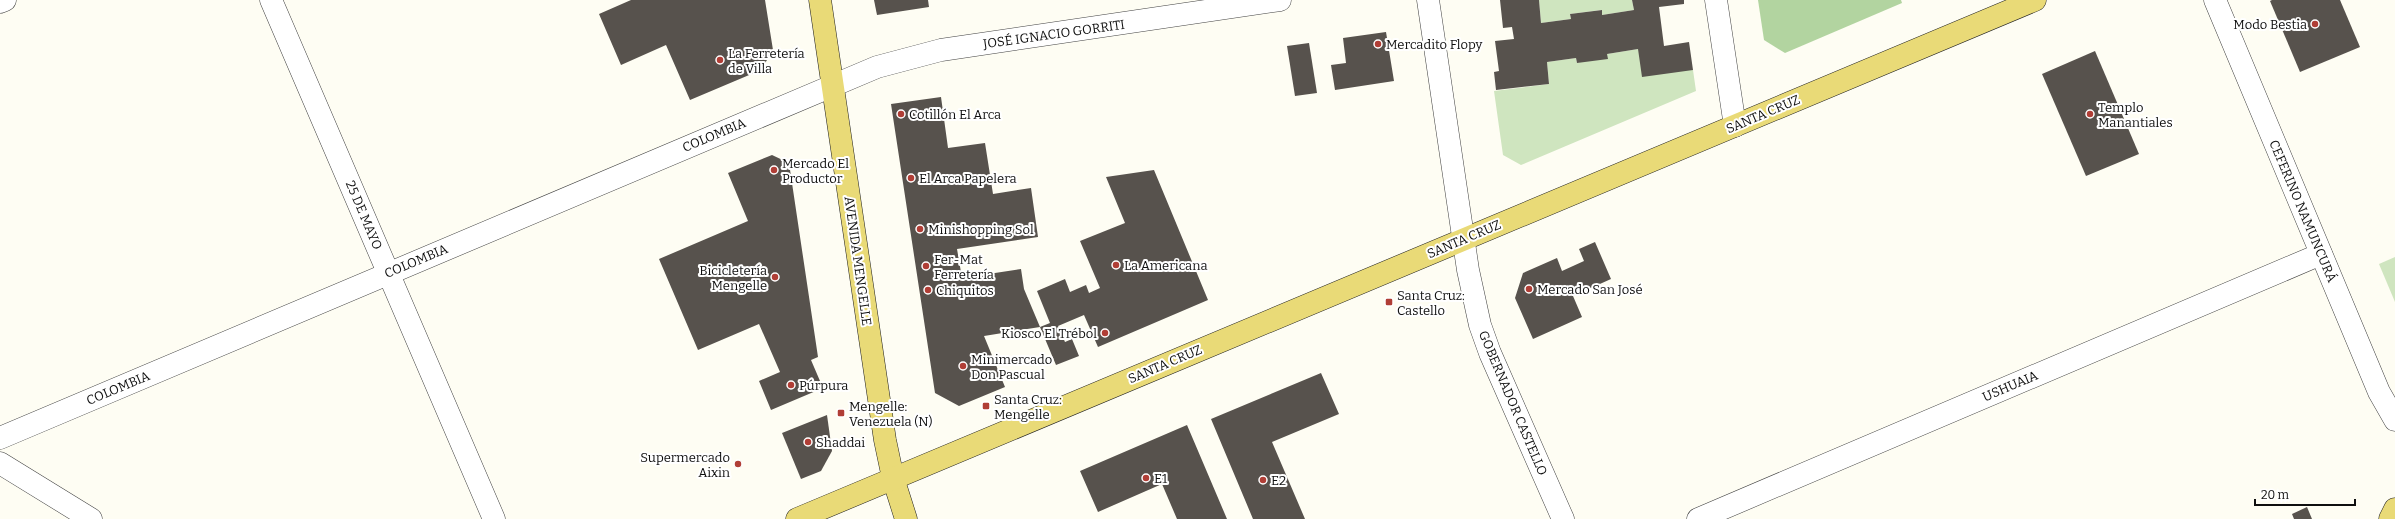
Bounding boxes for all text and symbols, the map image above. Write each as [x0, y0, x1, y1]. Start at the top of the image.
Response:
street label: JOSÉ IGNACIO GORRITI [981, 17, 1126, 52]
place label: Modo Bestia [2233, 17, 2307, 32]
marker: Modo Bestia [2310, 19, 2320, 29]
place label: Mercadito Flopy [1386, 37, 1482, 52]
marker: Mercadito Flopy [1373, 39, 1383, 49]
place label: La Ferretería de Villa [728, 46, 805, 76]
marker: La Ferretería de Villa [715, 55, 725, 65]
street label: SANTA CRUZ [1724, 92, 1802, 136]
place label: Templo Manantiales [2098, 100, 2173, 130]
place label: Cotillón El Arca [909, 107, 1001, 122]
marker: Cotillón El Arca [896, 109, 906, 119]
marker: Templo Manantiales [2085, 109, 2095, 119]
street label: COLOMBIA [680, 115, 749, 155]
street label: CEFERINO NAMUNCURÁ [2266, 138, 2340, 285]
place label: Mercado El Productor [782, 156, 849, 186]
marker: Mercado El Productor [769, 165, 779, 175]
place label: El Arca Papelera [919, 171, 1017, 186]
marker: El Arca Papelera [906, 173, 916, 183]
street label: 25 DE MAYO [343, 178, 385, 252]
street label: AVENIDA MENGELLE [841, 195, 875, 327]
street label: SANTA CRUZ [1425, 217, 1503, 261]
place label: Minishopping Sol [928, 222, 1034, 237]
marker: Minishopping Sol [915, 224, 925, 234]
street label: COLOMBIA [382, 241, 451, 281]
place label: Fer-Mat Ferretería [934, 252, 994, 282]
place label: La Americana [1124, 258, 1208, 273]
marker: La Americana [1111, 260, 1121, 270]
marker: Fer-Mat Ferretería [921, 261, 931, 271]
place label: Bicicletería Mengelle [699, 263, 767, 293]
marker: Bicicletería Mengelle [770, 272, 780, 282]
place label: Mercado San José [1537, 282, 1643, 297]
place label: Chiquitos [936, 283, 994, 298]
marker: Mercado San José [1524, 284, 1534, 294]
marker: Chiquitos [923, 285, 933, 295]
place label: Santa Cruz: Castello [1397, 288, 1465, 318]
marker: Santa Cruz: Castello [1384, 297, 1394, 307]
place label: Kiosco El Trébol [1001, 326, 1097, 341]
marker: Kiosco El Trébol [1100, 328, 1110, 338]
street label: GOBERNADOR CASTELLO [1476, 328, 1550, 478]
street label: SANTA CRUZ [1126, 342, 1204, 386]
place label: Minimercado Don Pascual [971, 352, 1052, 382]
marker: Minimercado Don Pascual [958, 361, 968, 371]
street label: USHUAIA [1980, 367, 2041, 404]
street label: COLOMBIA [84, 368, 153, 408]
place label: Púrpura [799, 378, 848, 393]
marker: Púrpura [786, 380, 796, 390]
place label: Santa Cruz: Mengelle [994, 392, 1062, 422]
place label: Mengelle: Venezuela (N) [849, 399, 933, 429]
marker: Santa Cruz: Mengelle [981, 401, 991, 411]
marker: Mengelle: Venezuela (N) [836, 408, 846, 418]
place label: Shaddai [816, 435, 865, 450]
marker: Shaddai [803, 437, 813, 447]
place label: Supermercado Aixin [640, 450, 731, 480]
marker: Supermercado Aixin [733, 459, 743, 469]
place label: E1 [1154, 471, 1168, 486]
marker: E1 [1141, 473, 1151, 483]
place label: E2 [1271, 473, 1286, 488]
marker: E2 [1258, 475, 1268, 485]
scale bar [2255, 481, 2355, 507]
text: 20 m [2261, 488, 2290, 502]

